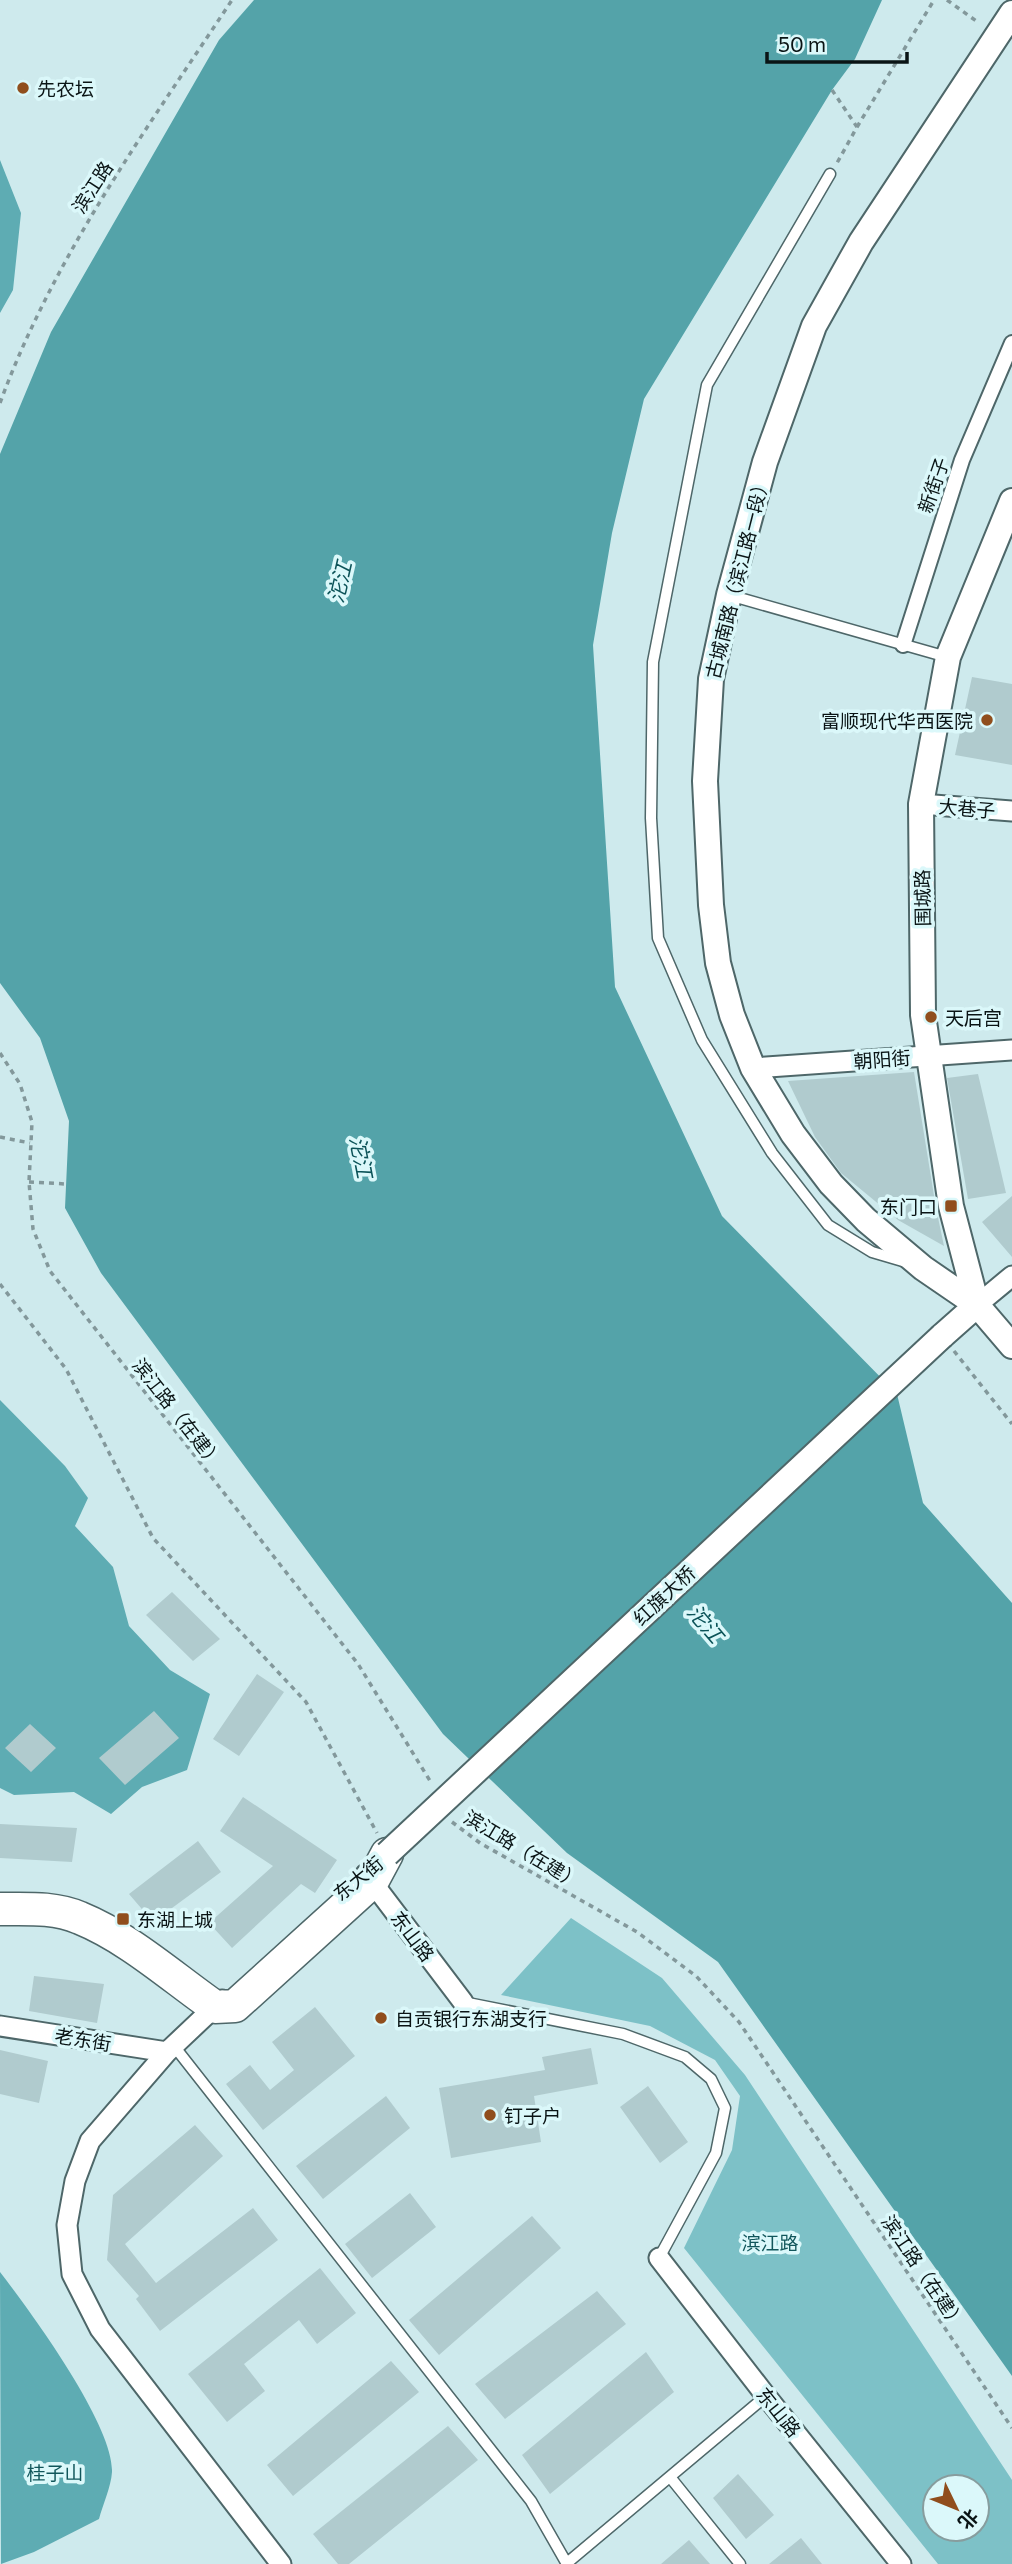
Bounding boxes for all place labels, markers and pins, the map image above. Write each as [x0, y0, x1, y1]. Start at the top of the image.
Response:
place label: 先农坛 [37, 77, 94, 100]
marker: 先农坛 [15, 80, 31, 96]
place label: 富顺现代华西医院 [821, 709, 973, 732]
marker: 富顺现代华西医院 [979, 712, 995, 728]
place label: 天后宫 [945, 1006, 1002, 1029]
marker: 天后宫 [923, 1009, 939, 1025]
place label: 东门口 [880, 1195, 937, 1218]
marker: 东门口 [943, 1198, 959, 1214]
place label: 东湖上城 [137, 1908, 213, 1931]
marker: 东湖上城 [115, 1911, 131, 1927]
place label: 自贡银行东湖支行 [395, 2007, 547, 2030]
marker: 自贡银行东湖支行 [373, 2010, 389, 2026]
place label: 钉子户 [504, 2104, 561, 2127]
marker: 钉子户 [482, 2107, 498, 2123]

